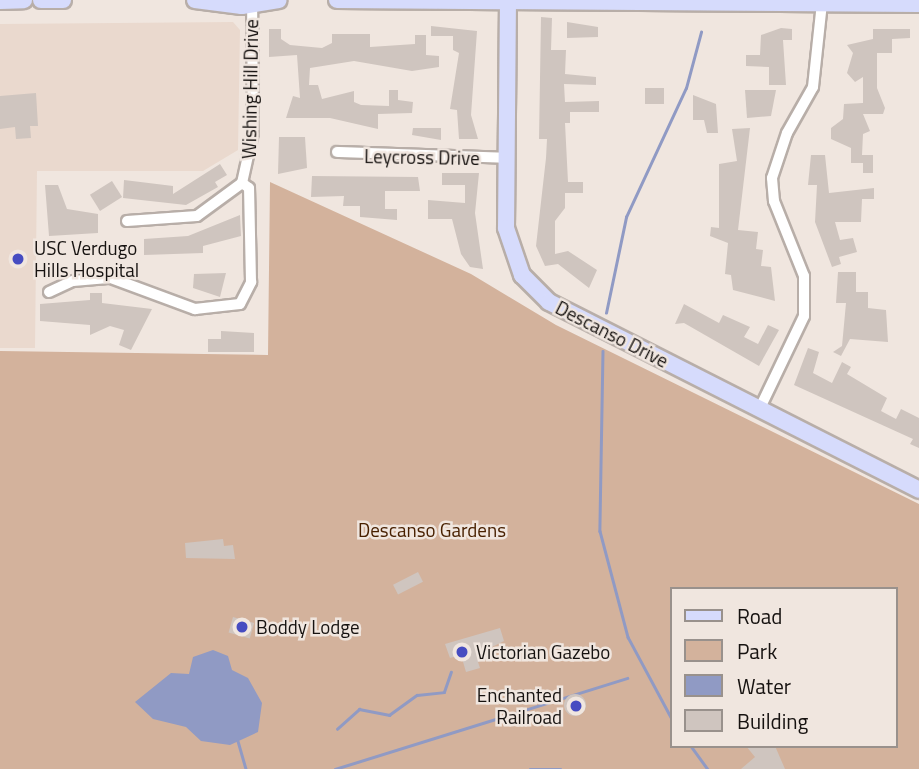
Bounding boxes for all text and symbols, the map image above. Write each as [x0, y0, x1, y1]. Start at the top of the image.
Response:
street label: Wishing Hill Drive [237, 19, 263, 159]
street label: Leycross Drive [364, 145, 480, 169]
place label: USC Verdugo Hills Hospital [34, 237, 139, 281]
marker: USC Verdugo Hills Hospital [8, 249, 28, 269]
street label: Descanso Drive [552, 296, 672, 372]
park label: Descanso Gardens [358, 519, 506, 541]
legend [670, 587, 898, 748]
text: Road [737, 600, 782, 632]
place label: Boddy Lodge [256, 616, 360, 638]
marker: Boddy Lodge [234, 619, 250, 635]
text: Park [737, 635, 777, 667]
place label: Victorian Gazebo [476, 641, 610, 663]
marker: Victorian Gazebo [454, 644, 470, 660]
text: Water [737, 670, 791, 702]
place label: Enchanted Railroad [477, 684, 562, 728]
marker: Enchanted Railroad [568, 698, 584, 714]
text: Building [737, 705, 808, 737]

